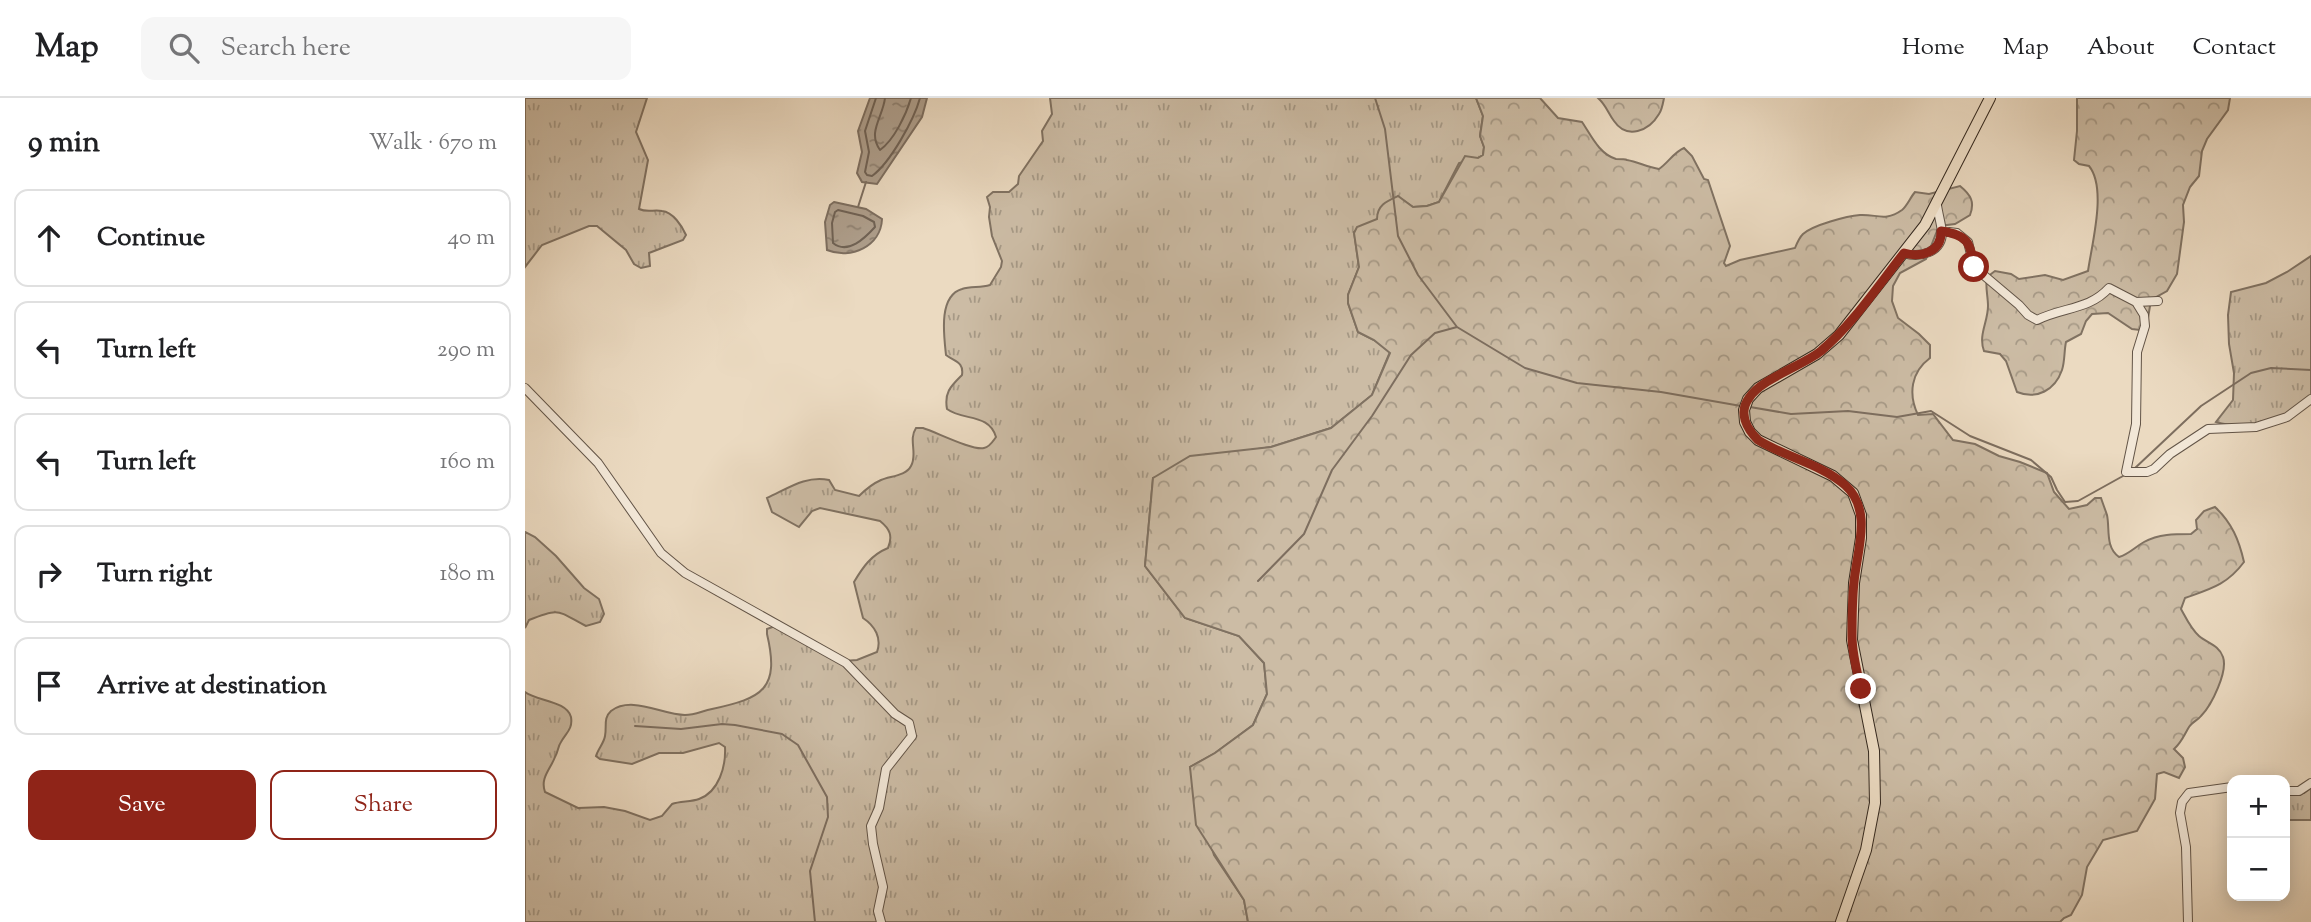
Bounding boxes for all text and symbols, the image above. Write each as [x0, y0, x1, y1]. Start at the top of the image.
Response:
search box [141, 17, 631, 80]
text: Map [35, 24, 99, 72]
icon: search [165, 29, 203, 67]
text: Search here [221, 30, 351, 67]
text: Home [1902, 31, 1965, 65]
text: Map [2003, 31, 2049, 65]
text: About [2087, 31, 2154, 65]
text: Contact [2192, 31, 2276, 65]
text: 9 min [28, 122, 100, 165]
text: Walk · 670 m [369, 127, 497, 160]
icon: ahead [30, 219, 68, 257]
text: Continue [97, 220, 205, 257]
text: 40 m [448, 222, 495, 255]
route start [1958, 251, 1989, 282]
icon: left [30, 331, 68, 369]
text: Turn left [97, 332, 196, 369]
text: 290 m [437, 334, 495, 367]
icon: left [30, 443, 68, 481]
text: Turn left [97, 444, 196, 481]
text: 160 m [440, 446, 495, 479]
icon: right [30, 555, 68, 593]
text: Turn right [97, 556, 212, 593]
text: 180 m [440, 558, 495, 591]
icon: arrive [30, 667, 68, 705]
text: Arrive at destination [97, 668, 327, 705]
route end [1845, 673, 1876, 704]
button: Save [28, 770, 256, 840]
button: Share [270, 770, 497, 840]
map controls [2227, 775, 2290, 901]
button: + [2227, 775, 2290, 838]
button: − [2227, 838, 2290, 901]

